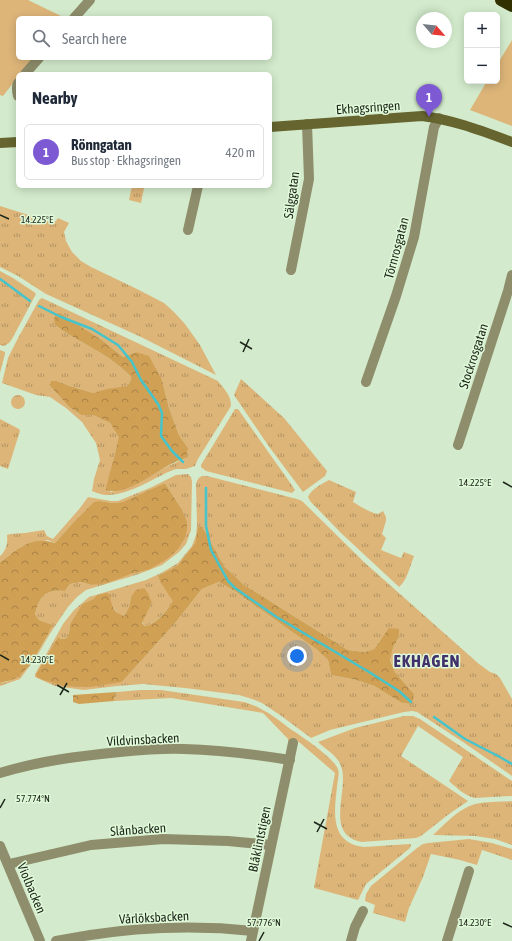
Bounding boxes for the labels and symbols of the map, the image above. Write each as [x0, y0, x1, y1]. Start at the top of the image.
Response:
north arrow [416, 12, 452, 48]
pin: 1 [416, 84, 442, 117]
street label: Ekhagsringen [335, 98, 401, 117]
street label: Sälggatan [281, 170, 302, 220]
text: 14.225°E [21, 214, 54, 225]
street label: Törnrosgatan [381, 216, 412, 281]
street label: Stockrosgatan [456, 322, 491, 391]
text: 14.225°E [459, 477, 492, 488]
your location [287, 646, 307, 666]
district label: EKHAGEN [393, 651, 461, 671]
text: 14.230°E [21, 654, 54, 665]
street label: Vildvinsbacken [106, 730, 180, 749]
text: 57.774°N [16, 793, 50, 804]
street label: Blåklintstigen [245, 805, 274, 873]
street label: Slånbacken [110, 820, 166, 839]
street label: Violbacken [14, 861, 49, 916]
street label: Vårlöksbacken [119, 908, 190, 927]
text: 57.776°N [247, 917, 281, 928]
text: 14.230°E [459, 917, 492, 928]

